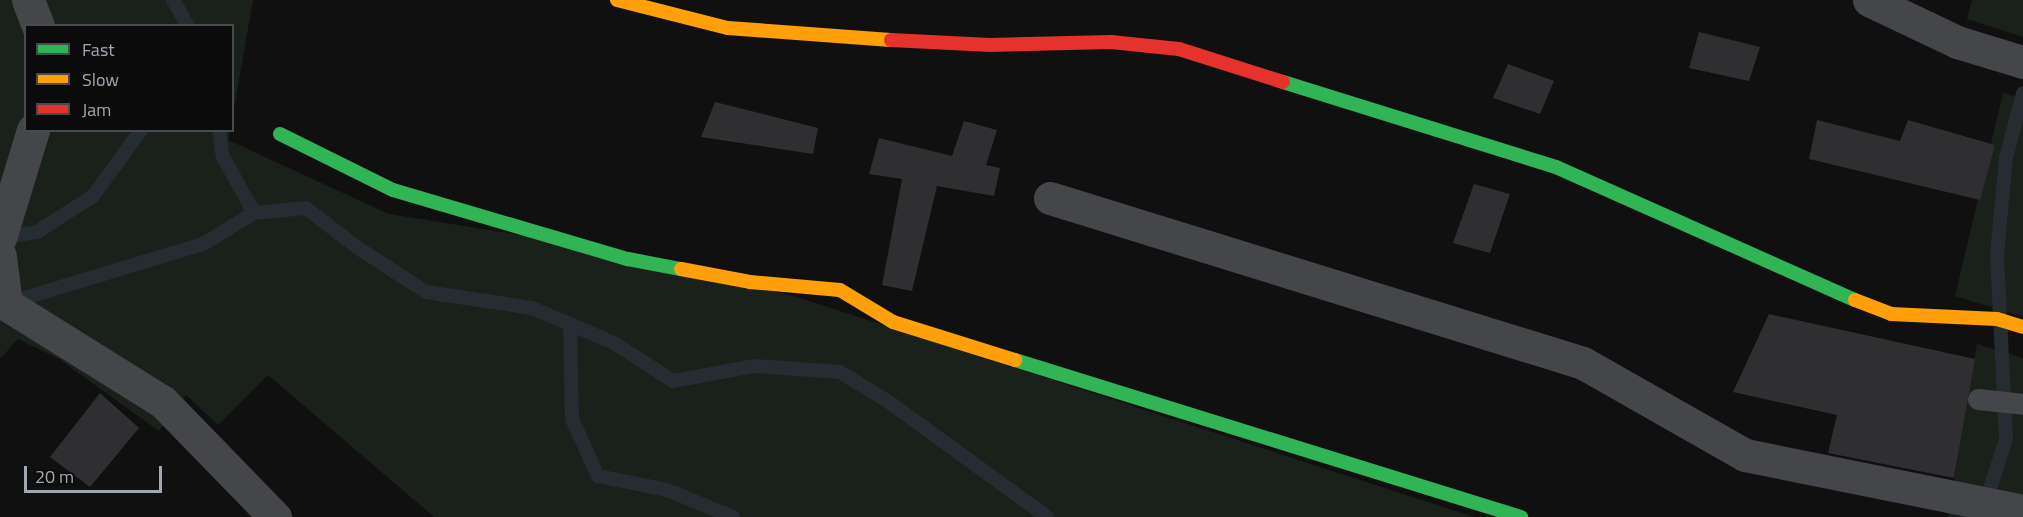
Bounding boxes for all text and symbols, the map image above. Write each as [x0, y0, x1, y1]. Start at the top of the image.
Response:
legend [24, 24, 234, 132]
text: Fast [82, 36, 115, 63]
text: Slow [82, 66, 119, 93]
text: Jam [82, 96, 111, 123]
scale bar [27, 454, 165, 492]
text: 20 m [35, 463, 74, 490]

